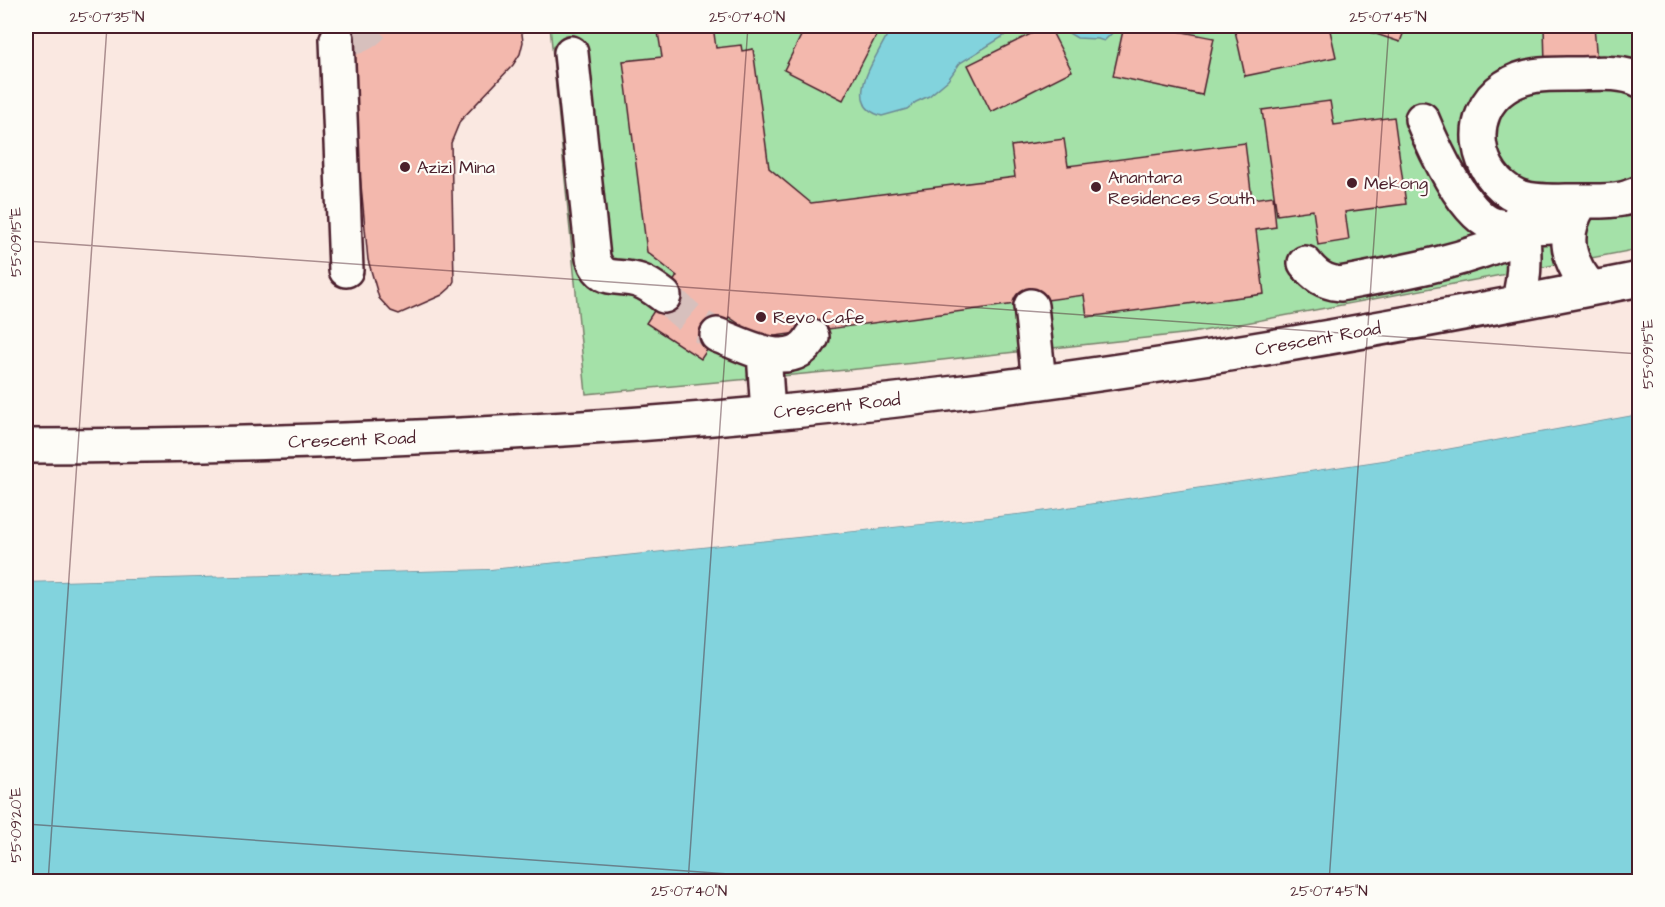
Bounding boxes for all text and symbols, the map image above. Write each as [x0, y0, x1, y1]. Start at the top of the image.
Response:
text: 25°07'35"N [70, 7, 144, 28]
text: 25°07'40"N [709, 7, 785, 28]
text: 25°07'45"N [1349, 7, 1427, 28]
place label: Azizi Mina [417, 155, 495, 180]
marker: Azizi Mina [398, 160, 412, 174]
place label: Anantara Residences South [1108, 165, 1255, 211]
place label: Mekong [1364, 171, 1428, 197]
marker: Mekong [1345, 176, 1359, 190]
marker: Anantara Residences South [1089, 180, 1103, 194]
text: 55°09'15"E [6, 207, 27, 277]
place label: Revo Cafe [773, 305, 865, 330]
marker: Revo Cafe [754, 310, 768, 324]
street label: Crescent Road [1253, 316, 1383, 362]
text: 55°09'15"E [1638, 319, 1659, 389]
street label: Crescent Road [772, 387, 902, 425]
street label: Crescent Road [288, 425, 416, 455]
text: 55°09'20"E [6, 787, 27, 863]
text: 25°07'40"N [651, 881, 727, 902]
text: 25°07'45"N [1290, 881, 1368, 902]

